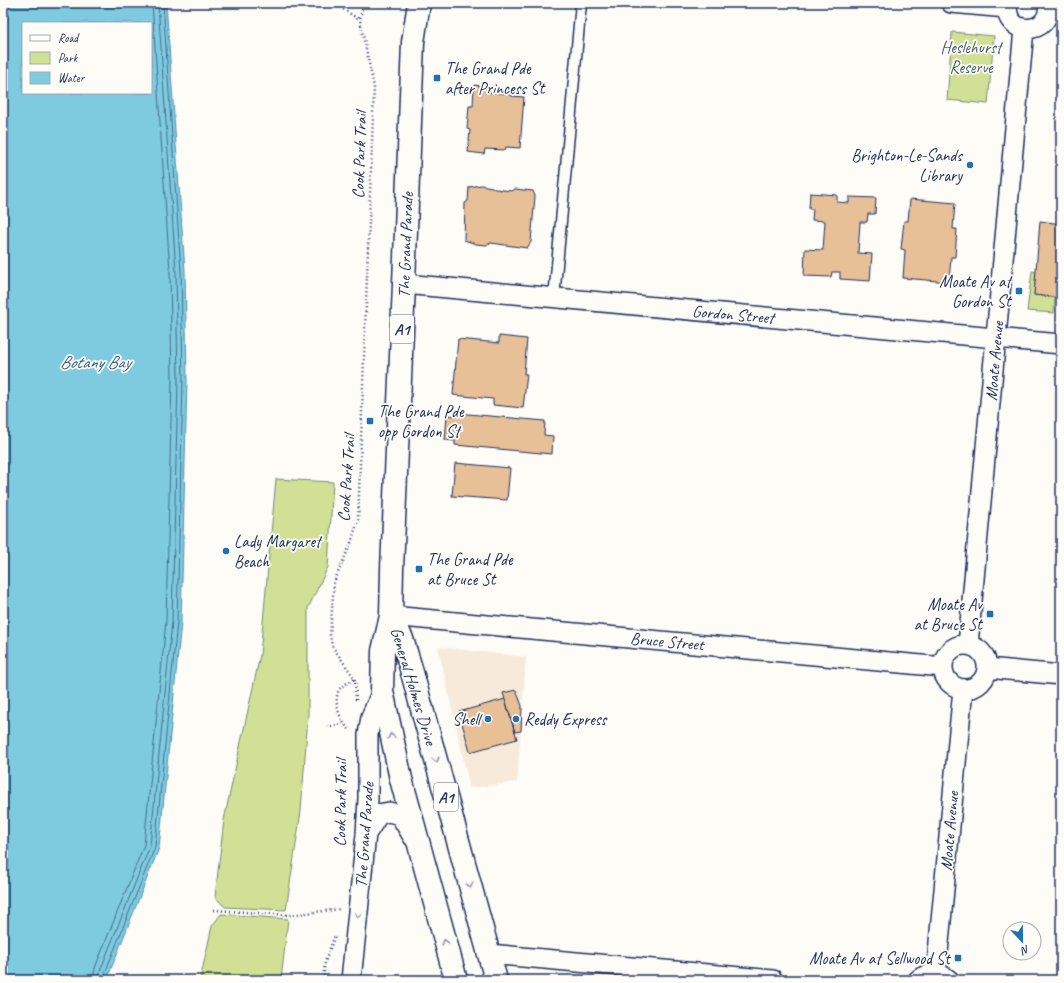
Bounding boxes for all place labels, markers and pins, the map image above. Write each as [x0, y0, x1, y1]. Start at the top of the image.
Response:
place label: The Grand Pde after Princess St [445, 58, 547, 99]
marker: The Grand Pde after Princess St [432, 73, 442, 83]
place label: Brighton-Le-Sands Library [851, 145, 964, 186]
marker: Brighton-Le-Sands Library [965, 160, 975, 170]
place label: Moate Av at Gordon St [939, 271, 1013, 312]
marker: Moate Av at Gordon St [1014, 286, 1024, 296]
place label: The Grand Pde opp Gordon St [378, 401, 465, 442]
marker: The Grand Pde opp Gordon St [365, 416, 375, 426]
place label: Lady Margaret Beach [234, 531, 323, 572]
marker: Lady Margaret Beach [221, 546, 231, 556]
place label: The Grand Pde at Bruce St [427, 549, 514, 590]
marker: The Grand Pde at Bruce St [414, 564, 424, 574]
place label: Moate Av at Bruce St [914, 594, 984, 635]
marker: Moate Av at Bruce St [985, 609, 995, 619]
place label: Shell [452, 709, 483, 730]
place label: Reddy Express [524, 709, 608, 730]
marker: Shell [483, 714, 493, 724]
marker: Reddy Express [511, 714, 521, 724]
place label: Moate Av at Sellwood St [809, 948, 952, 969]
marker: Moate Av at Sellwood St [953, 953, 963, 963]

